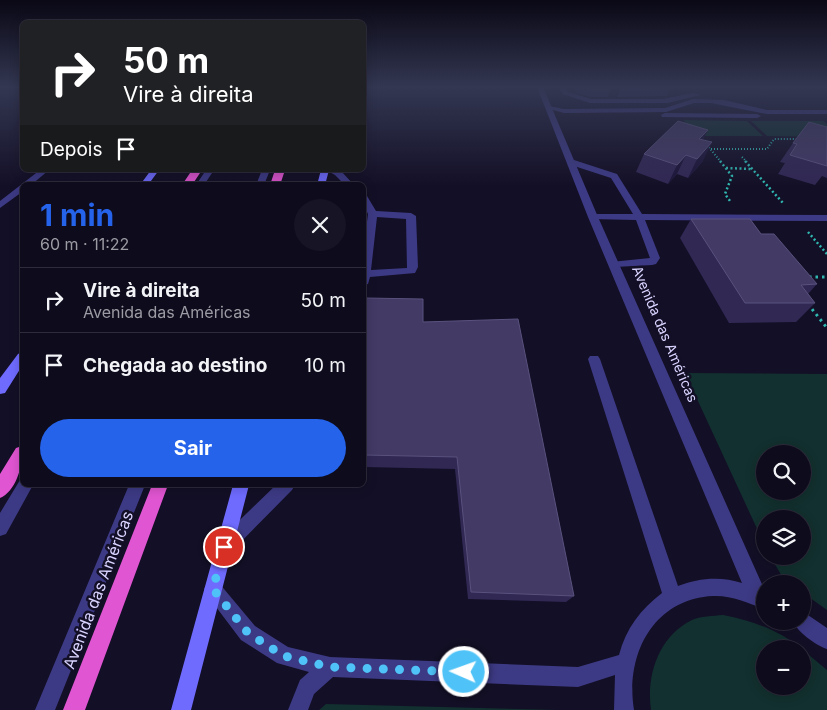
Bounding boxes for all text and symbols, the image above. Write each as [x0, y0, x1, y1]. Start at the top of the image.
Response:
text: 50 m [123, 39, 209, 81]
icon: right [40, 40, 105, 105]
text: Vire à direita [123, 81, 254, 107]
icon: arrive [112, 135, 140, 163]
text: Depois [40, 138, 102, 161]
text: 1 min [40, 197, 114, 233]
button: close [294, 199, 346, 251]
text: 60 m · 11:22 [40, 234, 129, 254]
street label: Avenida das Américas [629, 263, 702, 405]
text: Vire à direita [83, 279, 200, 302]
icon: right [40, 286, 68, 314]
text: 50 m [300, 289, 346, 312]
text: Avenida das Américas [83, 302, 251, 322]
icon: arrive [40, 351, 68, 379]
text: Chegada ao destino [83, 354, 267, 377]
text: 10 m [304, 354, 346, 377]
button: Sair [40, 419, 346, 477]
map controls [756, 445, 811, 695]
button: search [756, 445, 811, 500]
street label: Avenida das Américas [59, 508, 137, 672]
button: layers [756, 510, 811, 565]
pin [203, 526, 245, 568]
icon: arrive [210, 533, 238, 561]
button: + [756, 575, 811, 630]
button: − [756, 640, 811, 695]
position arrow [437, 645, 489, 697]

